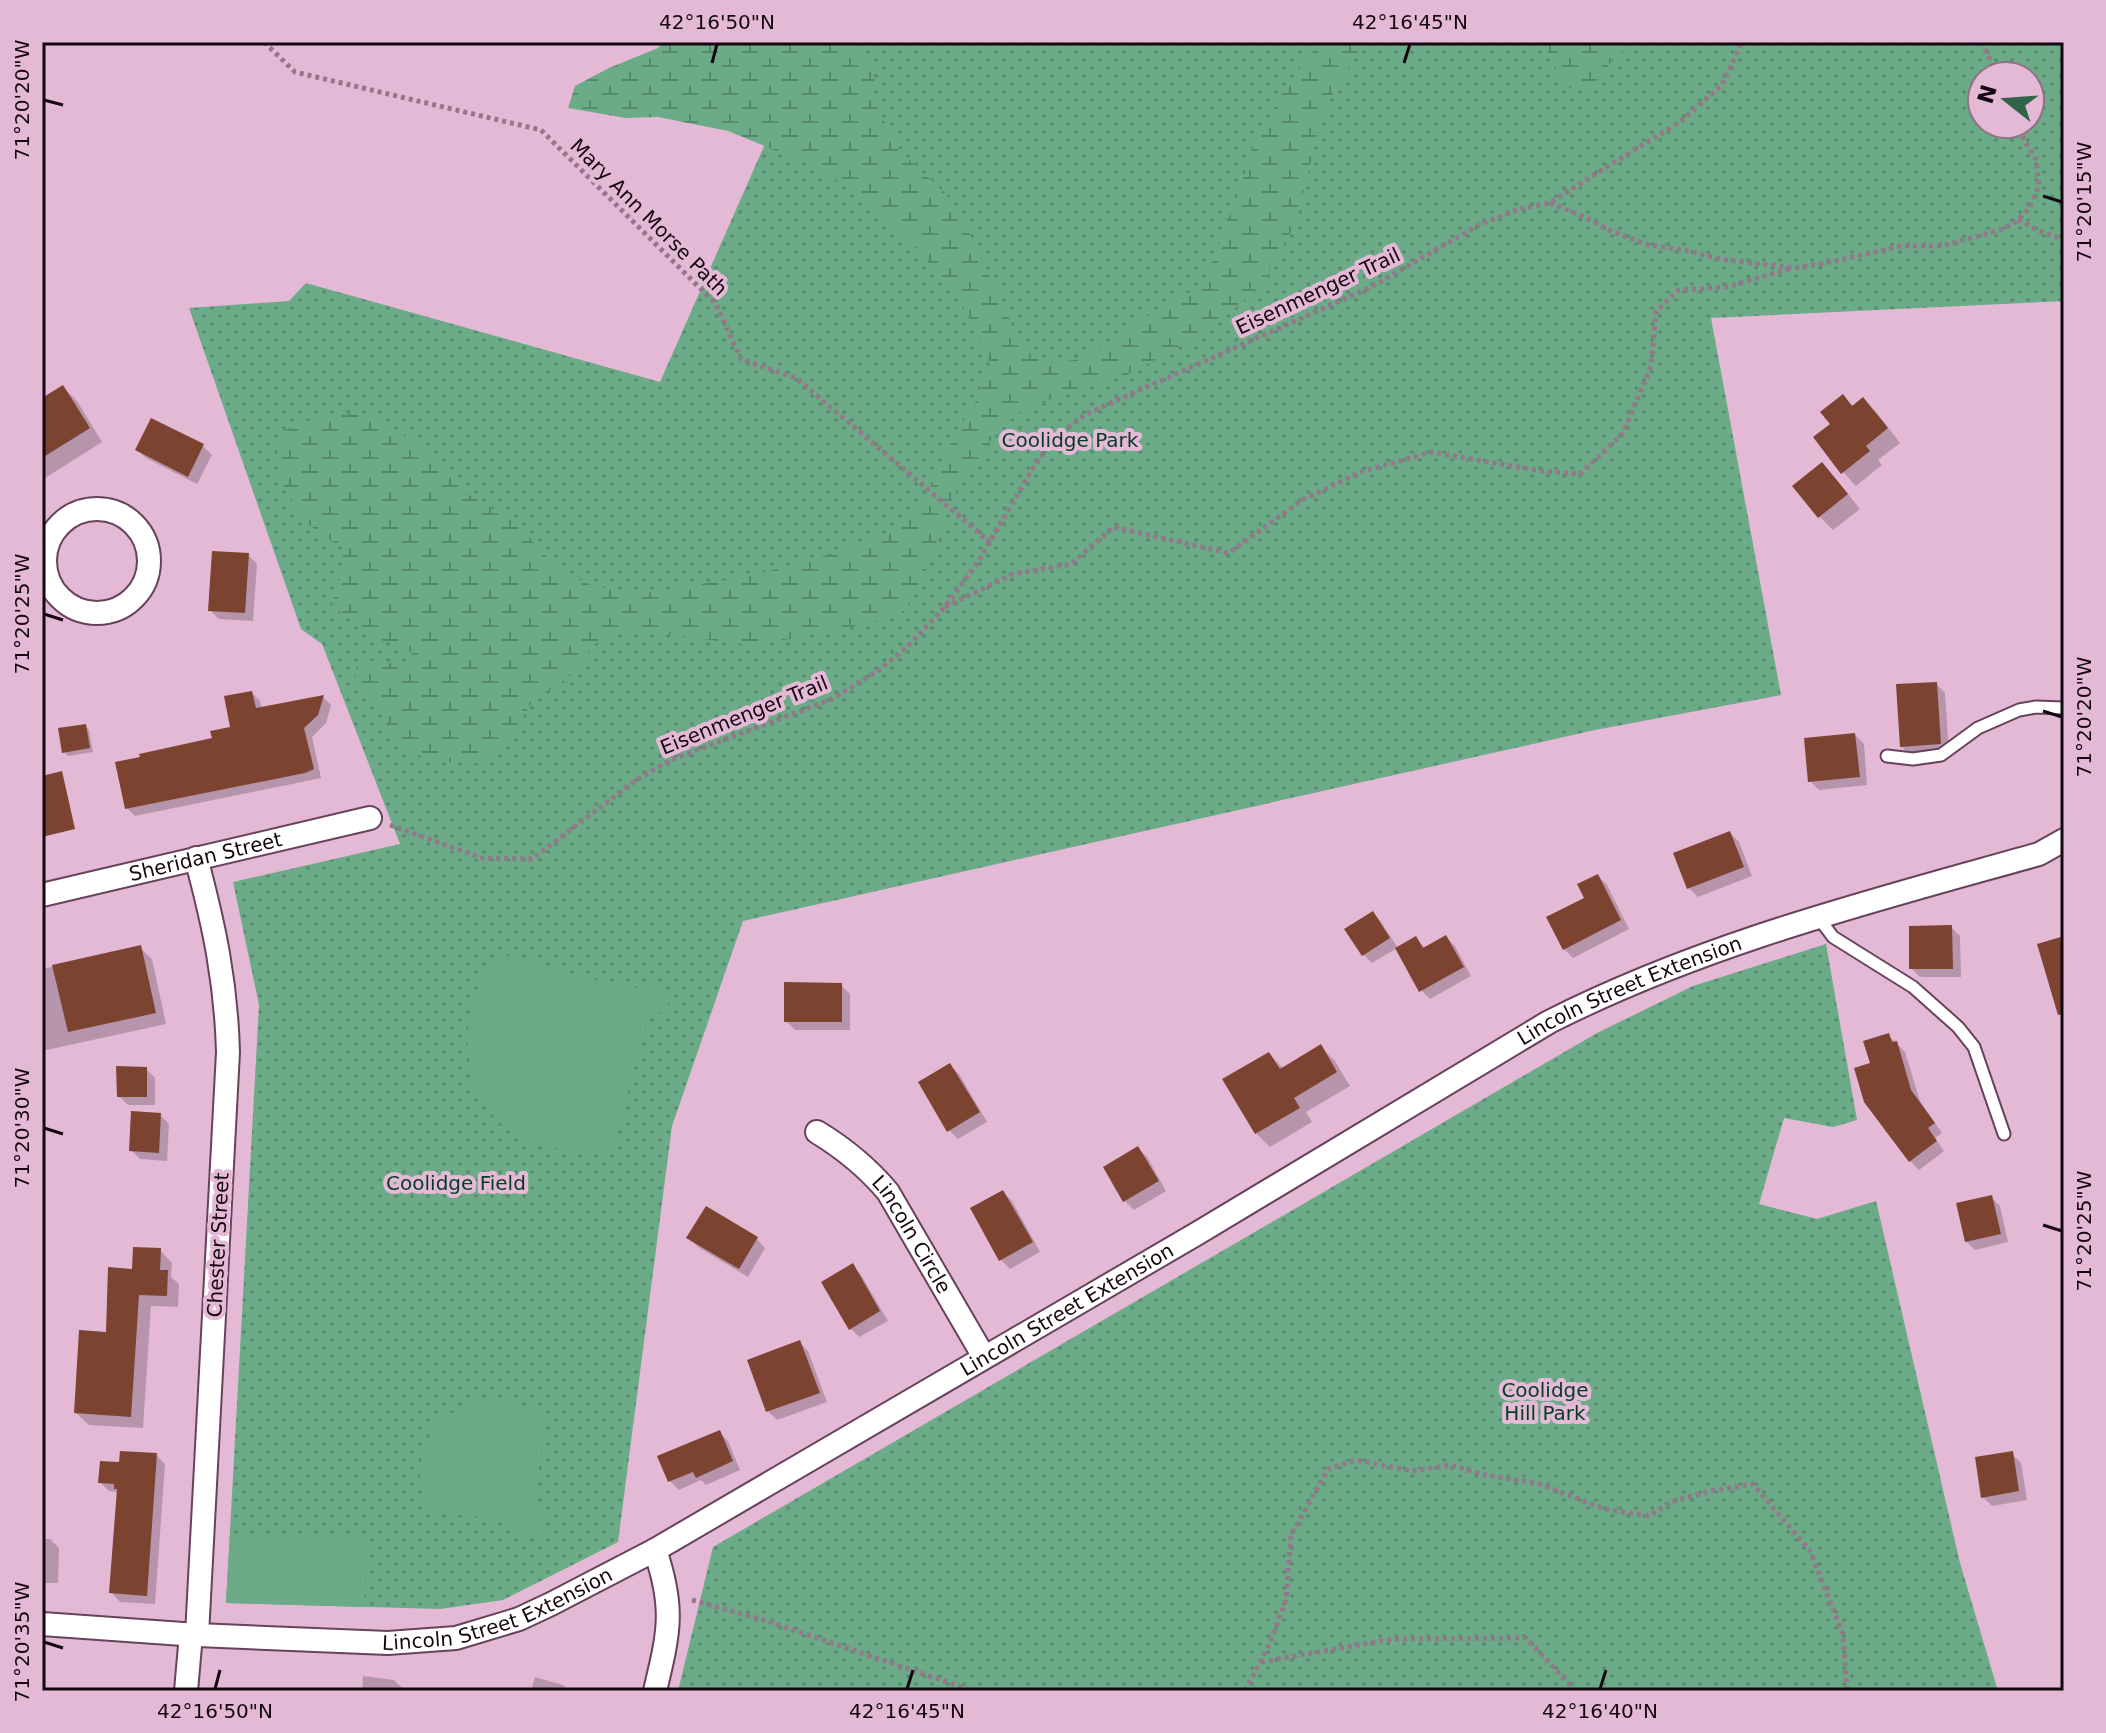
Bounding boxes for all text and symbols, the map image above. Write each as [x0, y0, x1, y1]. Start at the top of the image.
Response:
text: 42°16'50"N [659, 10, 775, 34]
text: 42°16'45"N [1352, 10, 1468, 34]
text: 71°20'20"W [10, 39, 34, 160]
north arrow [1966, 60, 2046, 140]
text: N [1973, 82, 2002, 107]
street label: Mary Ann Morse Path [566, 134, 732, 300]
text: 71°20'15"W [2072, 141, 2096, 262]
street label: Eisenmenger Trail [1232, 242, 1404, 340]
park label: Coolidge Park [1002, 428, 1139, 452]
text: 71°20'25"W [10, 553, 34, 674]
text: 71°20'20"W [2072, 656, 2096, 777]
street label: Eisenmenger Trail [657, 670, 831, 760]
street label: Sheridan Street [127, 827, 285, 886]
street label: Lincoln Street Extension [1513, 931, 1745, 1050]
text: 71°20'30"W [10, 1067, 34, 1188]
street label: Lincoln Circle [867, 1170, 956, 1298]
text: 71°20'25"W [2072, 1170, 2096, 1291]
park label: Coolidge Field [386, 1171, 526, 1195]
street label: Chester Street [202, 1172, 234, 1318]
street label: Lincoln Street Extension [956, 1238, 1178, 1381]
park label: Coolidge Hill Park [1501, 1378, 1589, 1425]
street label: Lincoln Street Extension [382, 1562, 616, 1655]
text: 71°20'35"W [10, 1581, 34, 1702]
text: 42°16'50"N [157, 1699, 273, 1723]
text: 42°16'45"N [849, 1699, 965, 1723]
text: 42°16'40"N [1542, 1699, 1658, 1723]

